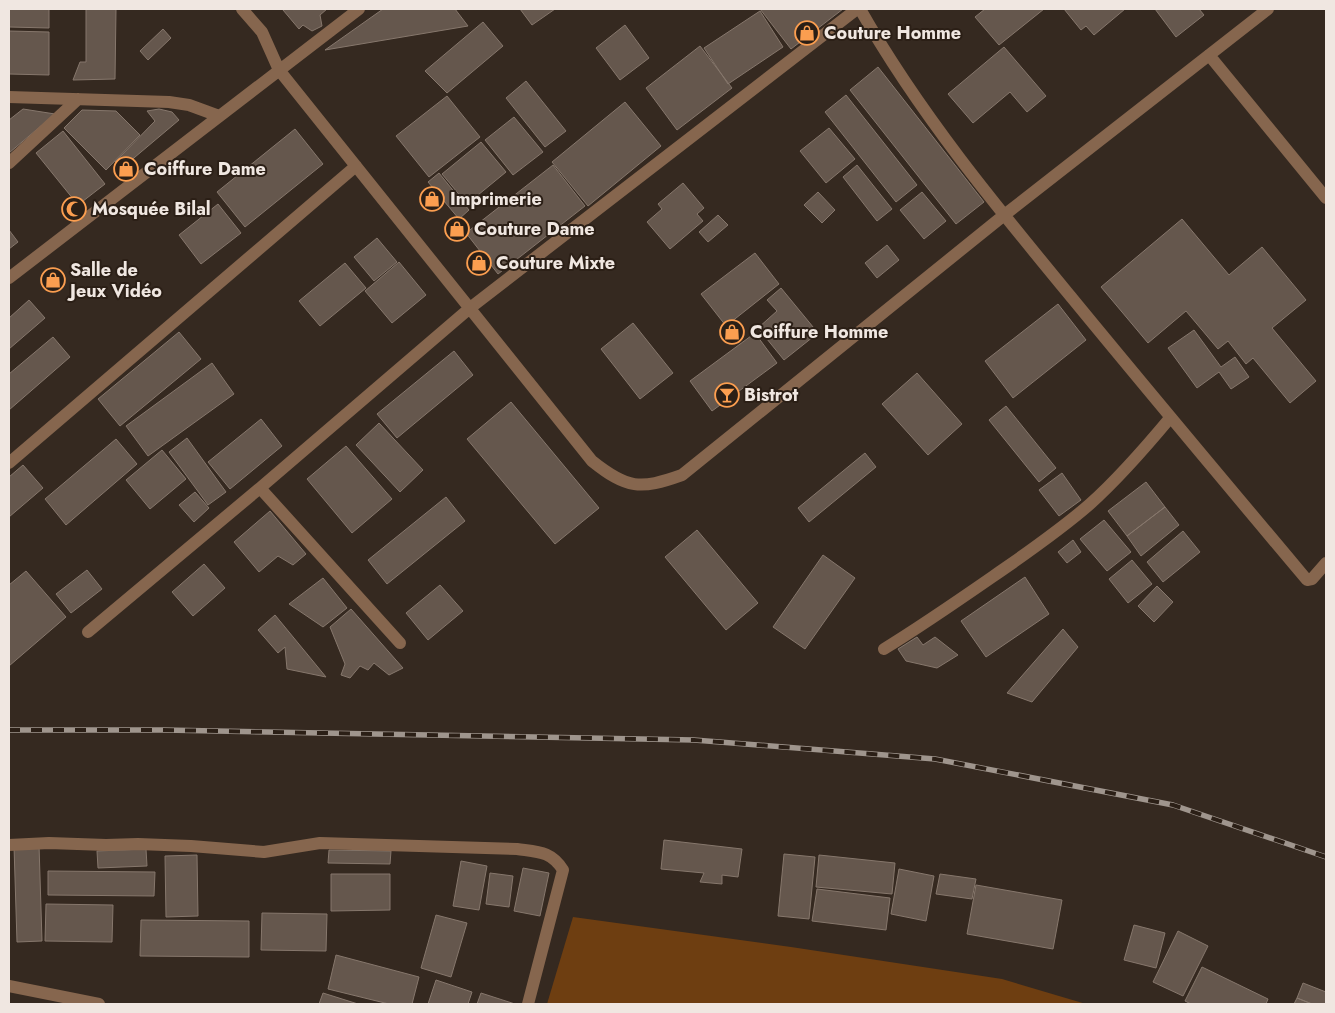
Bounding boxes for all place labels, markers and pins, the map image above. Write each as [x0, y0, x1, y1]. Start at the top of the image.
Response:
shop icon: Couture Homme [794, 20, 820, 46]
place label: Couture Homme [824, 20, 961, 46]
shop icon: Coiffure Dame [113, 156, 139, 182]
place label: Coiffure Dame [144, 156, 266, 182]
shop icon: Imprimerie [419, 186, 445, 212]
place label: Imprimerie [450, 186, 542, 212]
mosque icon: Mosquée Bilal [61, 196, 87, 222]
place label: Mosquée Bilal [92, 196, 211, 222]
shop icon: Couture Dame [444, 216, 470, 242]
place label: Couture Dame [474, 216, 594, 242]
shop icon: Couture Mixte [466, 250, 492, 276]
place label: Couture Mixte [496, 250, 615, 276]
place label: Salle de Jeux Vidéo [67, 257, 162, 304]
shop icon: Salle de Jeux Vidéo [40, 267, 66, 293]
shop icon: Coiffure Homme [719, 319, 745, 345]
place label: Coiffure Homme [750, 319, 888, 345]
bar icon: Bistrot [714, 382, 740, 408]
place label: Bistrot [744, 382, 799, 408]

